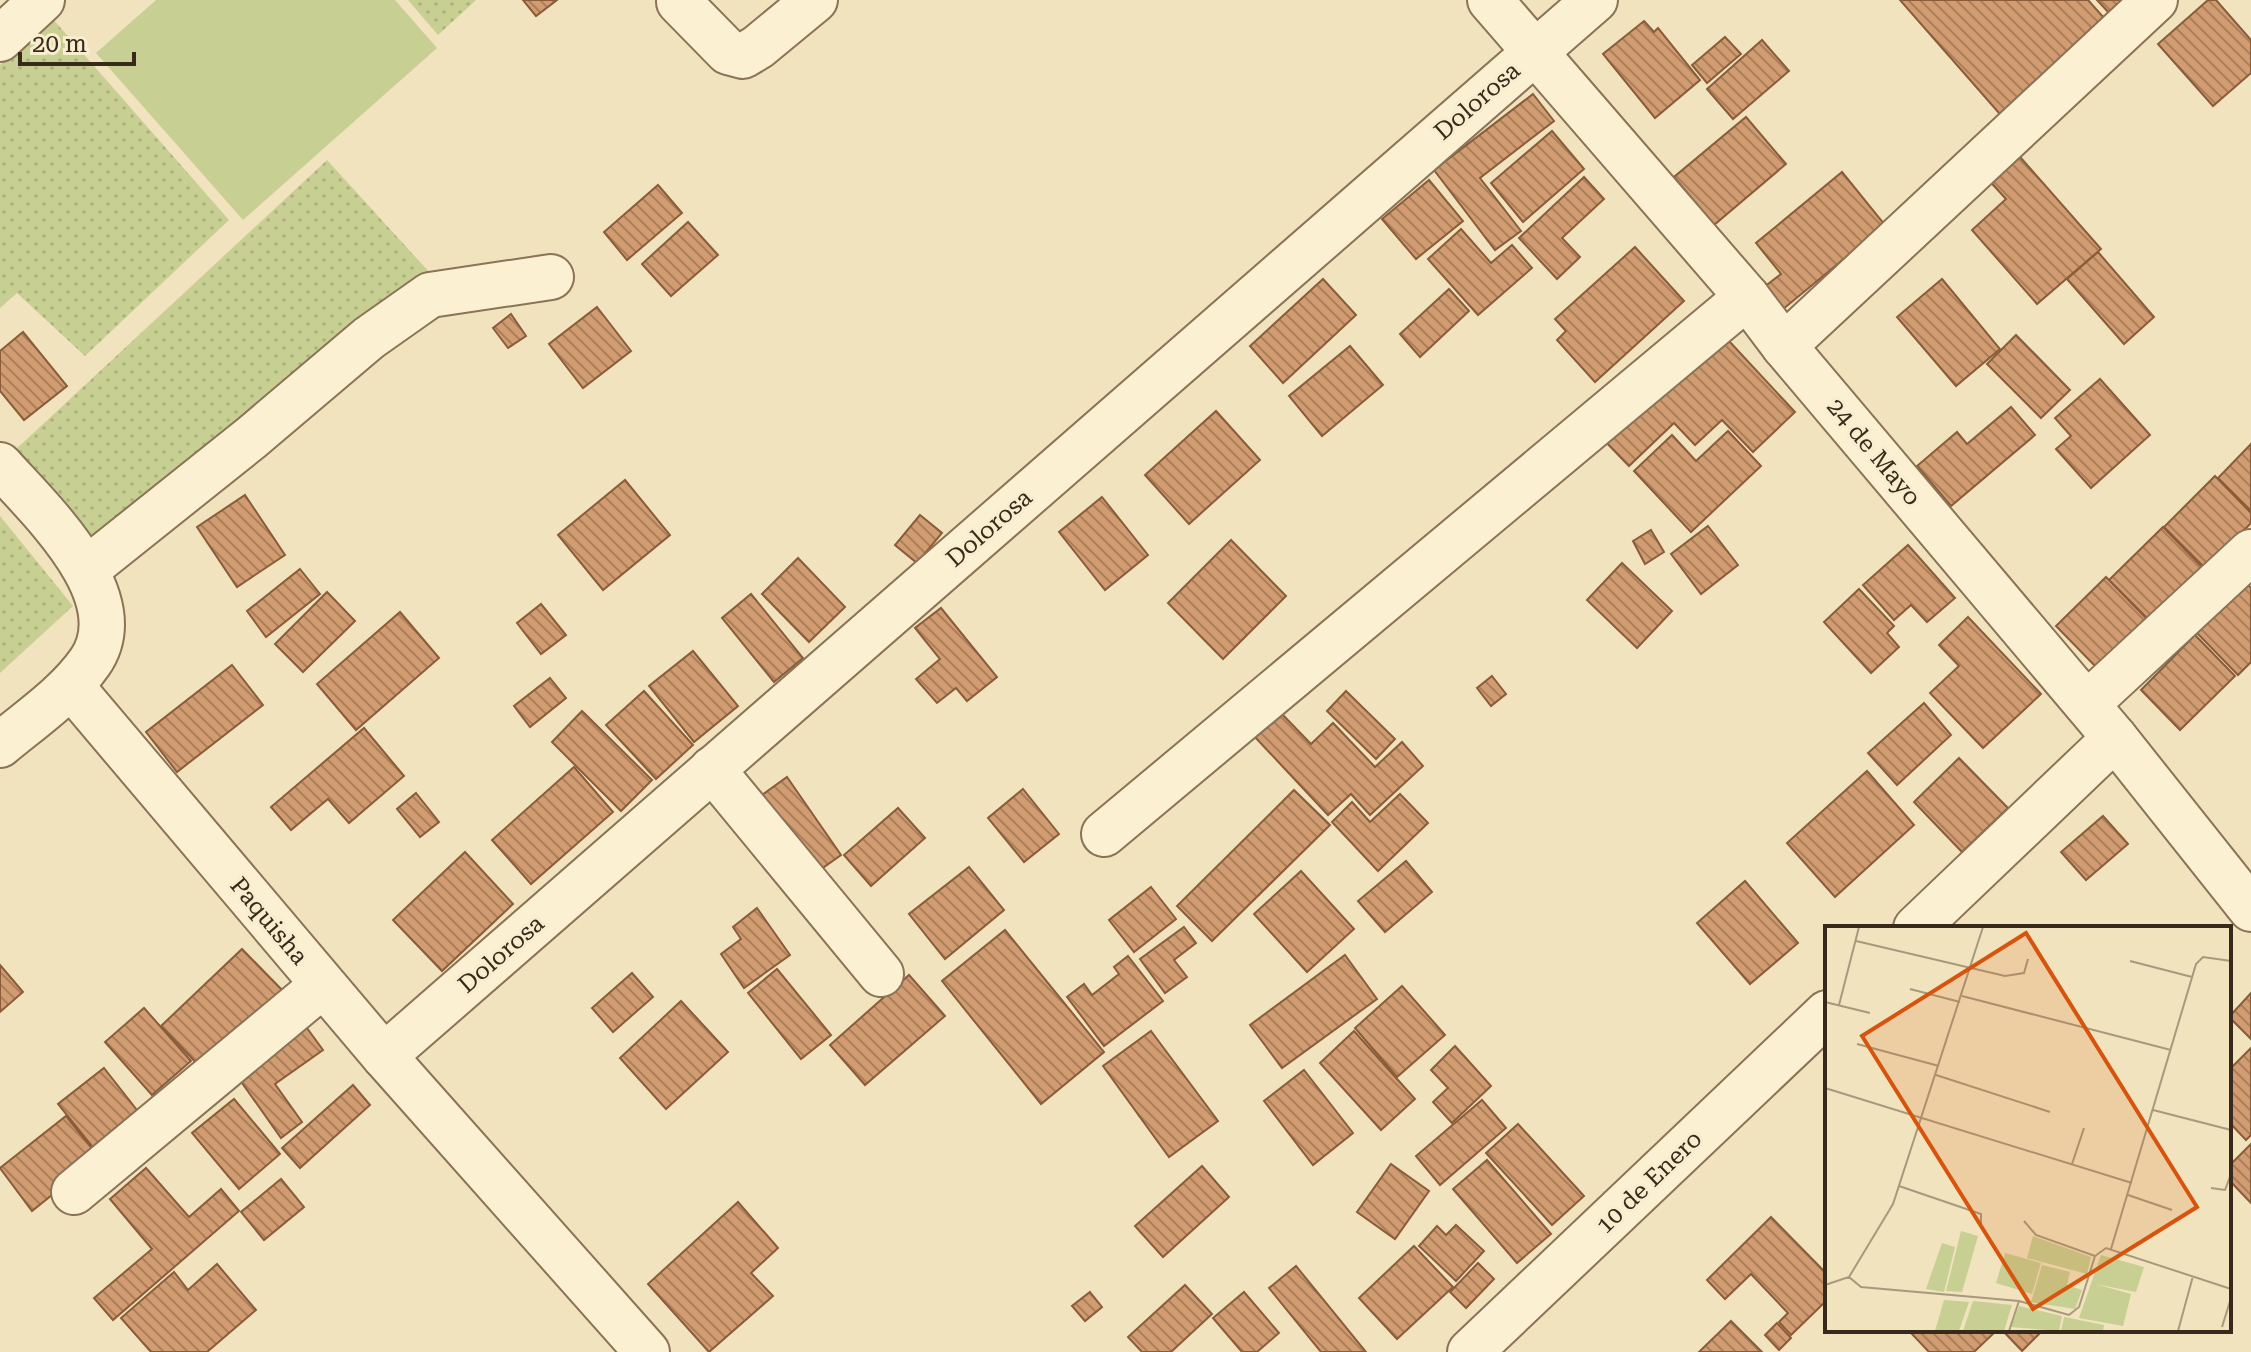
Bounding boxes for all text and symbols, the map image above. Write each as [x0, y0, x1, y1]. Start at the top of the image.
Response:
scale bar [20, 16, 134, 66]
text: 20 m [32, 30, 87, 58]
street label: Dolorosa [1428, 56, 1526, 146]
street label: 24 de Mayo [1821, 393, 1927, 511]
street label: Dolorosa [940, 483, 1038, 573]
street label: Paquisha [224, 872, 314, 970]
street label: Dolorosa [452, 909, 550, 999]
inset map [1825, 926, 2231, 1332]
street label: 10 de Enero [1590, 1125, 1708, 1239]

